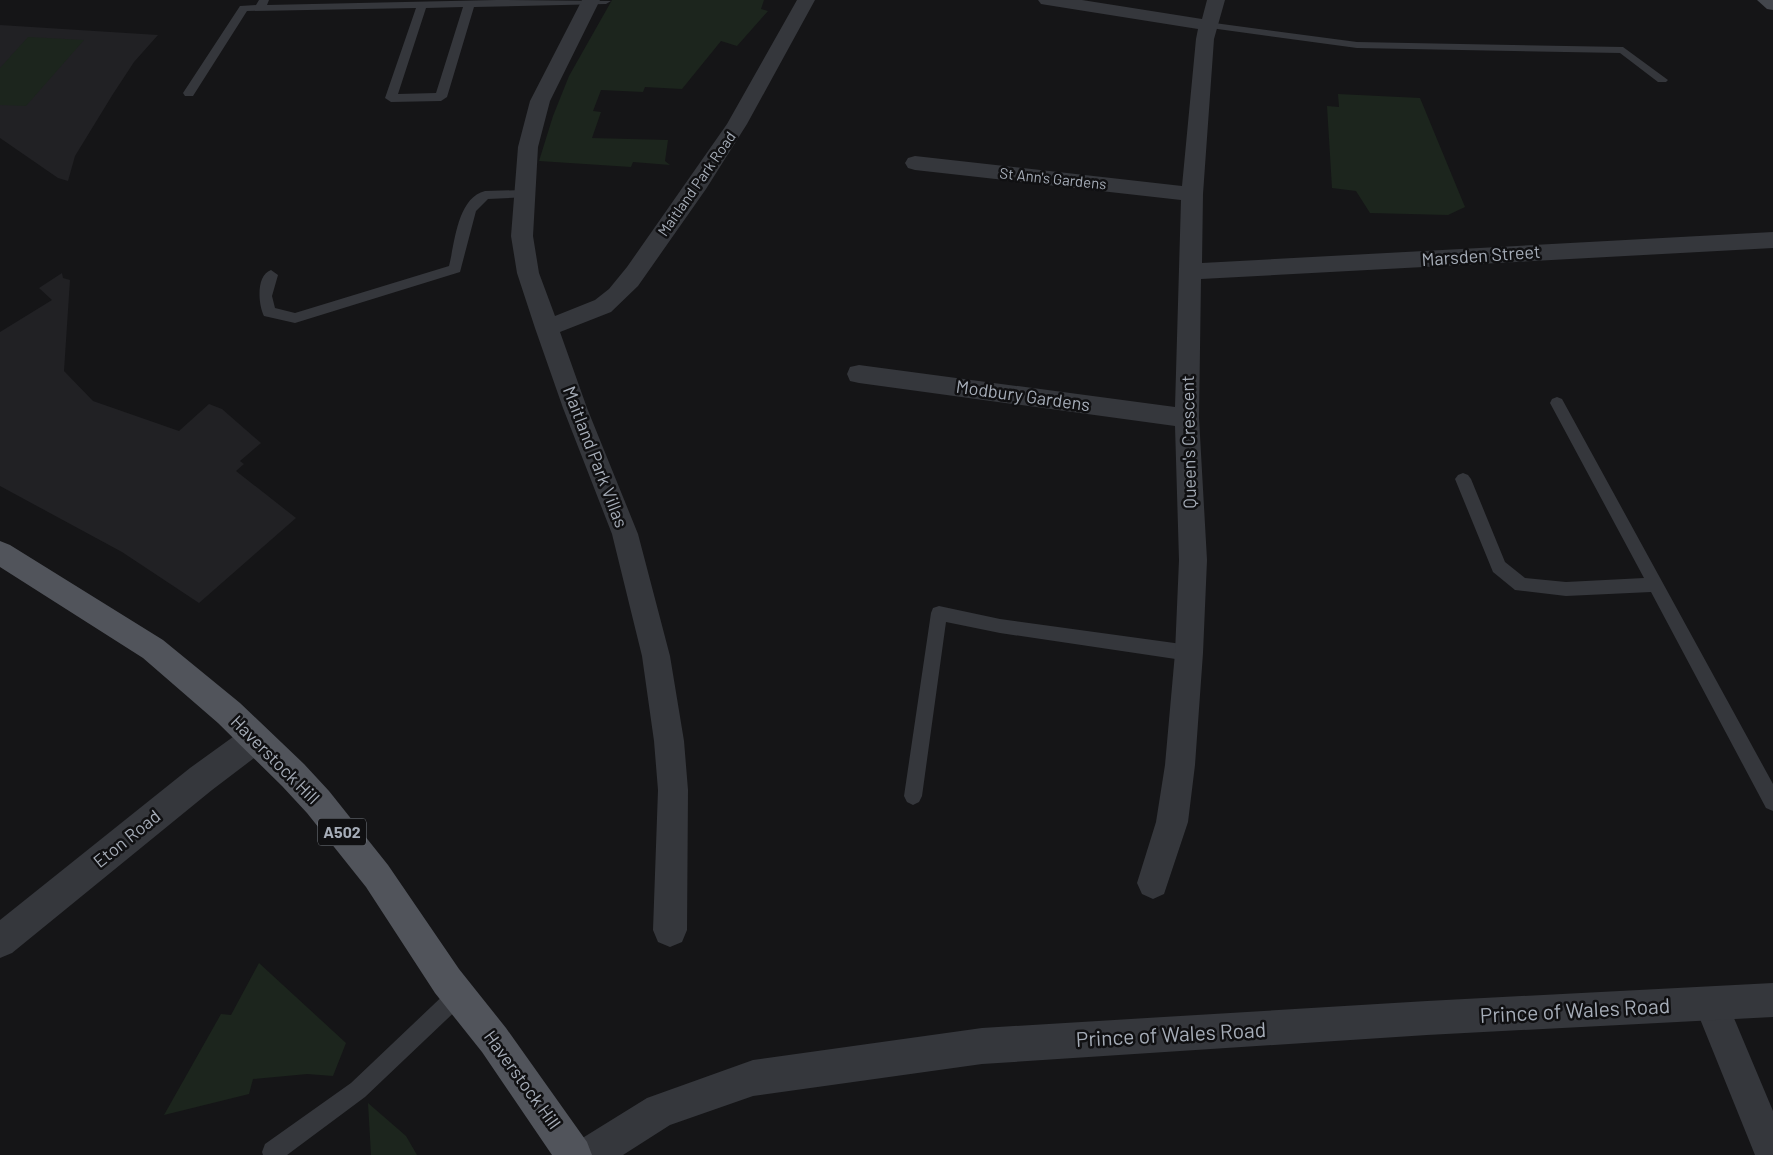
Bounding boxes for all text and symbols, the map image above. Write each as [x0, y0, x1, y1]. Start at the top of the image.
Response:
street label: Maitland Park Road [653, 128, 739, 239]
street label: St Ann's Gardens [999, 163, 1107, 193]
street label: Marsden Street [1421, 240, 1541, 270]
street label: Modbury Gardens [955, 375, 1092, 415]
street label: Queen's Crescent [1176, 375, 1200, 509]
street label: Maitland Park Villas [559, 383, 633, 531]
street label: Haverstock Hill [227, 710, 325, 808]
street label: Eton Road [88, 804, 164, 872]
road number: A502 [318, 819, 366, 846]
street label: Prince of Wales Road [1479, 992, 1671, 1027]
street label: Prince of Wales Road [1075, 1016, 1267, 1051]
street label: Haverstock Hill [480, 1026, 566, 1133]

